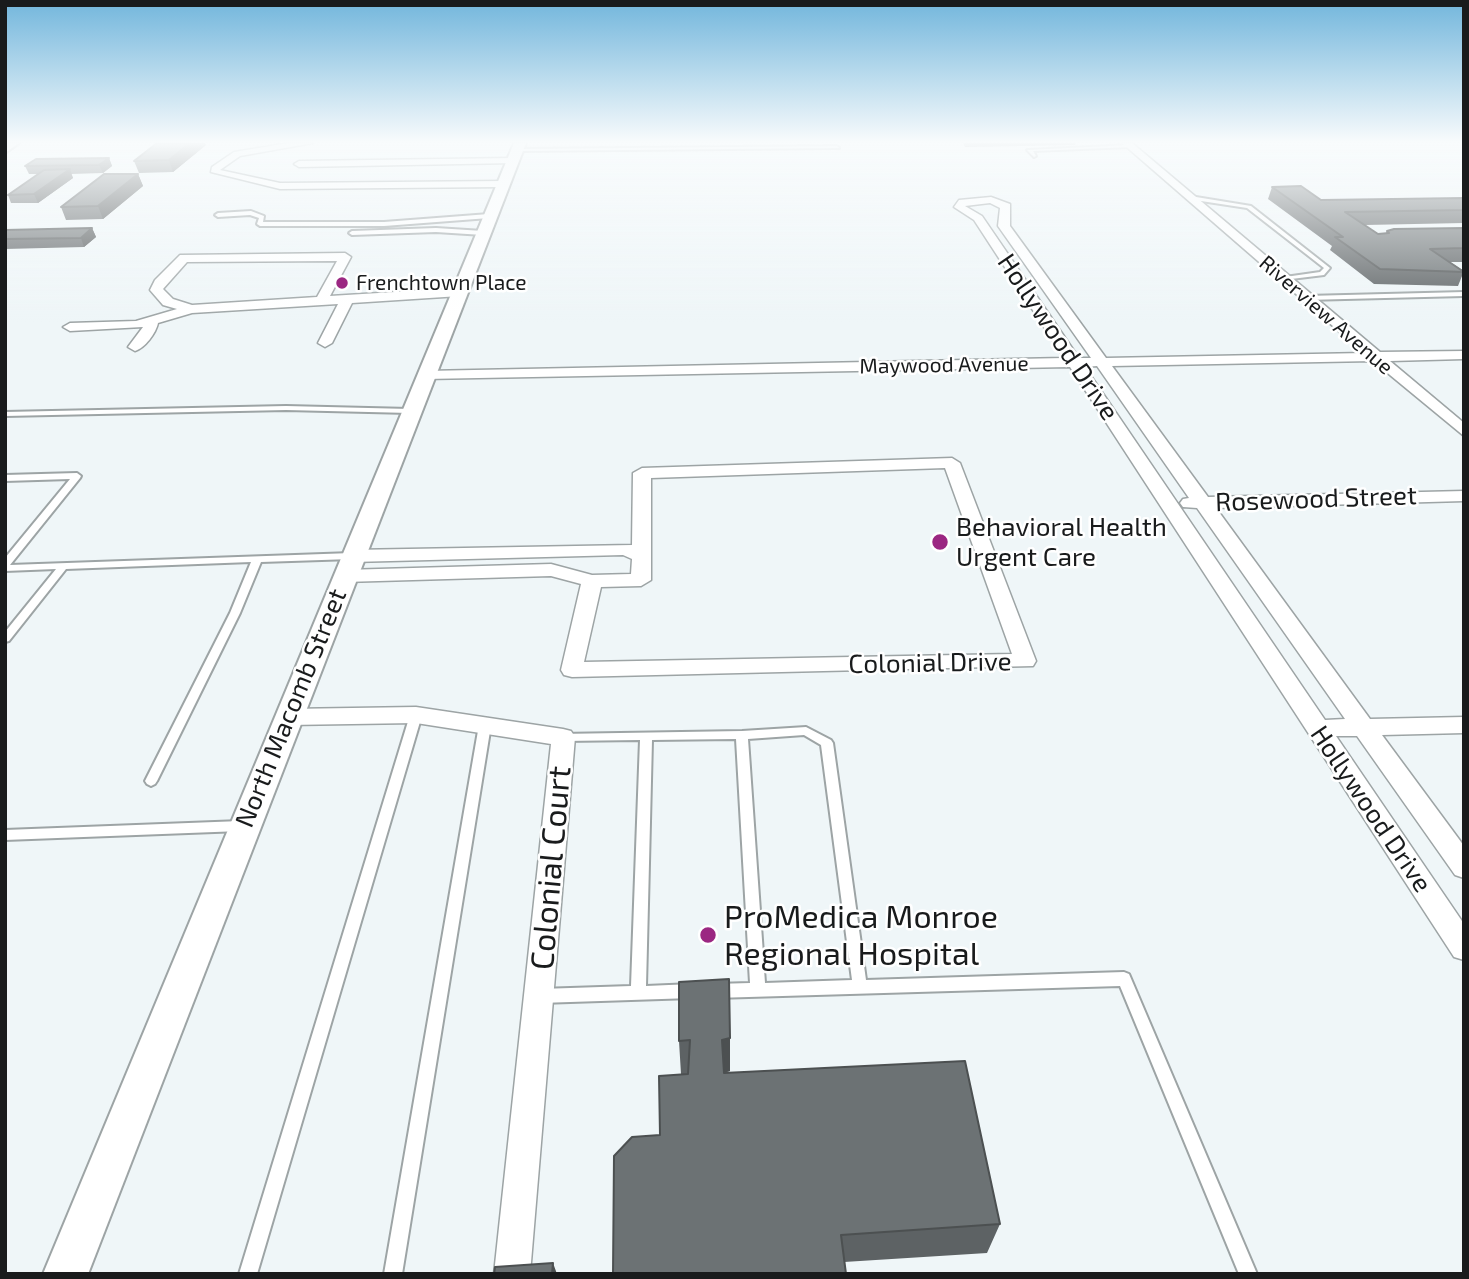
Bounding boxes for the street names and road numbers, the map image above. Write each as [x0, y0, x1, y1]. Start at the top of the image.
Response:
street label: Hollywood Drive [991, 248, 1125, 426]
street label: Riverview Avenue [1254, 250, 1398, 380]
street label: Maywood Avenue [859, 351, 1029, 379]
street label: Rosewood Street [1215, 480, 1417, 518]
street label: North Macomb Street [229, 584, 353, 832]
street label: Colonial Drive [848, 646, 1012, 680]
street label: Hollywood Drive [1304, 720, 1438, 898]
street label: Colonial Court [523, 764, 579, 972]

